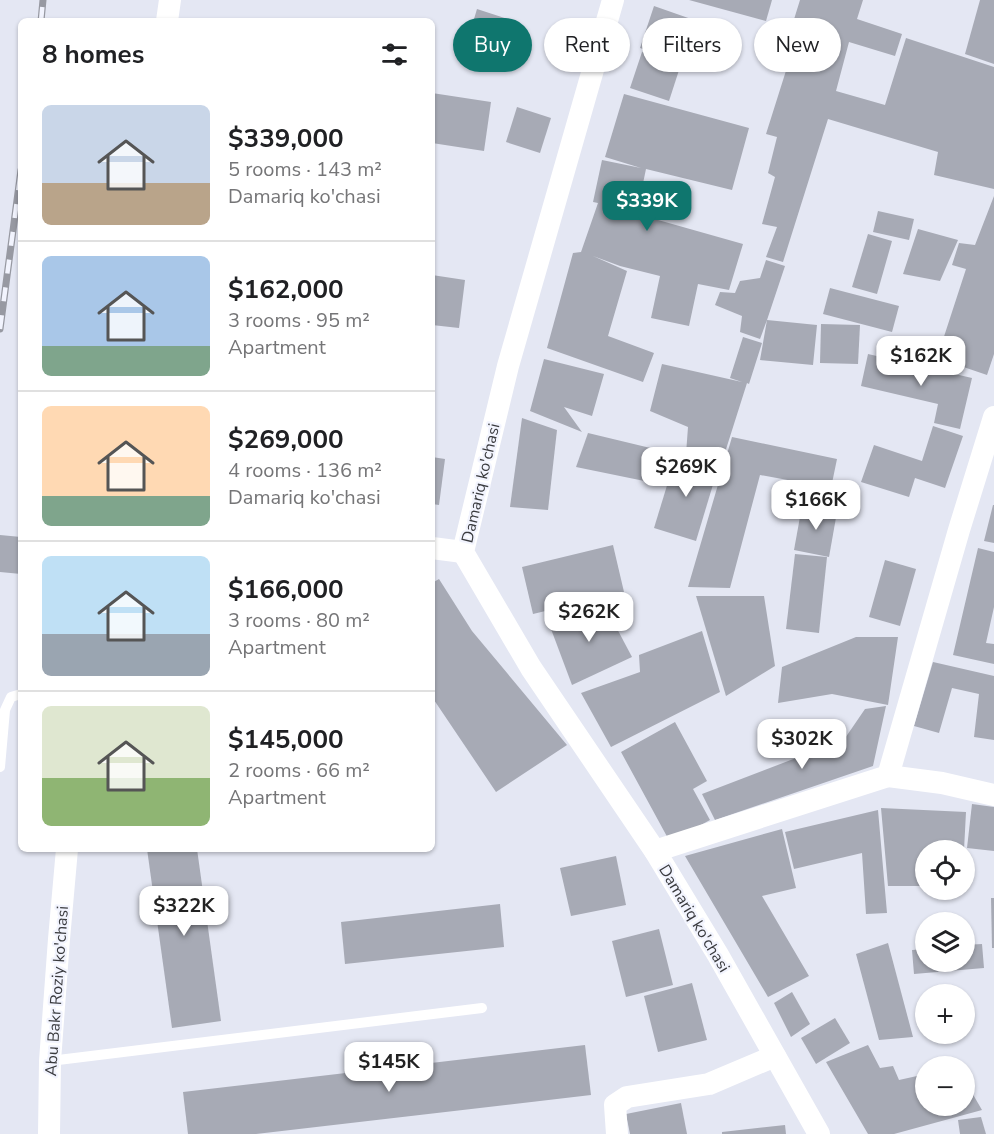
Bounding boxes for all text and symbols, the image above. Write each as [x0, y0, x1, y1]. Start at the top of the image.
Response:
chip: Buy [453, 18, 532, 72]
chip: Rent [544, 18, 630, 72]
chip: Filters [642, 18, 742, 72]
chip: New [754, 18, 841, 72]
text: 8 homes [42, 37, 144, 72]
icon: filters [378, 38, 411, 71]
text: $339,000 [228, 121, 344, 156]
icon: home [90, 129, 162, 201]
text: 5 rooms · 143 m² [228, 156, 382, 183]
pin: $339K [605, 181, 689, 232]
text: Damariq ko'chasi [228, 183, 381, 210]
text: $339K [616, 187, 678, 214]
text: $162,000 [228, 272, 344, 307]
icon: home [90, 280, 162, 352]
text: 3 rooms · 95 m² [228, 307, 370, 334]
text: Apartment [228, 334, 326, 361]
pin: $162K [879, 336, 963, 387]
text: $162K [890, 342, 952, 369]
street label: Damariq ko'chasi [457, 421, 505, 545]
text: $269,000 [228, 422, 344, 457]
icon: home [90, 430, 162, 502]
pin: $269K [644, 447, 728, 498]
text: $269K [655, 453, 717, 480]
text: 4 rooms · 136 m² [228, 457, 382, 484]
pin: $166K [774, 480, 858, 531]
text: Damariq ko'chasi [228, 484, 381, 511]
text: $166K [785, 486, 847, 513]
text: $166,000 [228, 572, 344, 607]
icon: home [90, 580, 162, 652]
pin: $262K [547, 592, 631, 643]
text: $262K [558, 598, 620, 625]
text: 3 rooms · 80 m² [228, 607, 370, 634]
text: Apartment [228, 634, 326, 661]
pin: $302K [760, 719, 844, 770]
text: $145,000 [228, 722, 344, 757]
text: $302K [771, 725, 833, 752]
icon: home [90, 730, 162, 802]
text: 2 rooms · 66 m² [228, 757, 370, 784]
text: Apartment [228, 784, 326, 811]
map controls [915, 840, 975, 1116]
button: locate [915, 840, 975, 900]
street label: Damariq ko'chasi [653, 861, 735, 976]
pin: $322K [142, 886, 226, 937]
text: $322K [153, 892, 215, 919]
street label: Abu Bakr Roziy ko'chasi [40, 905, 74, 1077]
button: layers [915, 912, 975, 972]
button: + [915, 984, 975, 1044]
pin: $145K [347, 1042, 431, 1093]
text: $145K [358, 1048, 420, 1075]
button: − [915, 1056, 975, 1116]

